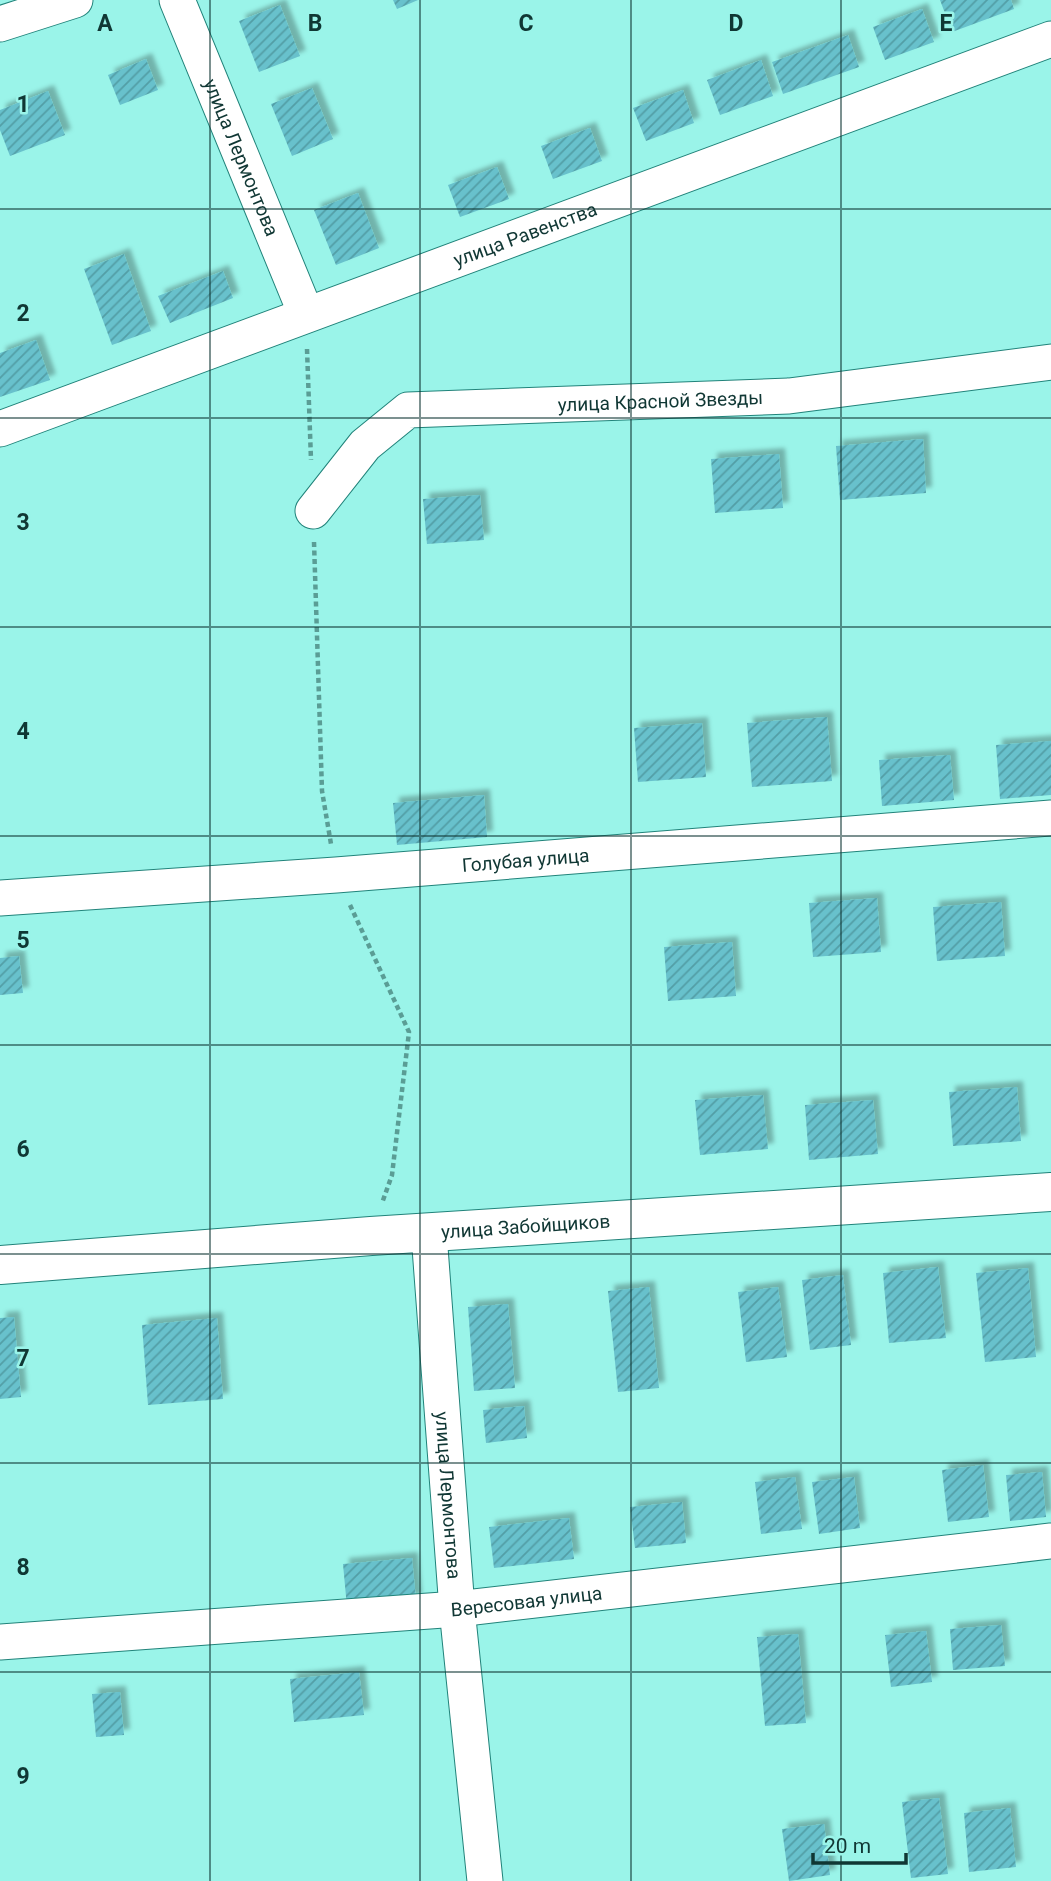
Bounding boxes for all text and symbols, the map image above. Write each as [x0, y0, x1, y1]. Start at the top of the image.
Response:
text: A [97, 10, 113, 37]
text: B [308, 10, 322, 37]
text: C [518, 10, 534, 37]
text: D [729, 10, 743, 37]
text: E [940, 10, 953, 37]
street label: улица Лермонтова [199, 75, 284, 239]
text: 1 [16, 91, 30, 118]
street label: улица Равенства [450, 198, 600, 272]
text: 2 [16, 300, 30, 327]
street label: улица Красной Звезды [557, 386, 763, 416]
text: 3 [16, 509, 30, 536]
text: 4 [16, 718, 30, 745]
street label: Голубая улица [461, 844, 590, 877]
text: 5 [16, 927, 30, 954]
text: 6 [16, 1136, 30, 1163]
street label: улица Забойщиков [440, 1210, 611, 1243]
text: 7 [16, 1345, 30, 1372]
street label: улица Лермонтова [430, 1411, 466, 1580]
text: 8 [16, 1554, 30, 1581]
street label: Вересовая улица [450, 1581, 603, 1621]
text: 9 [16, 1763, 30, 1790]
scale bar [813, 1822, 906, 1866]
text: 20 m [824, 1834, 871, 1858]

